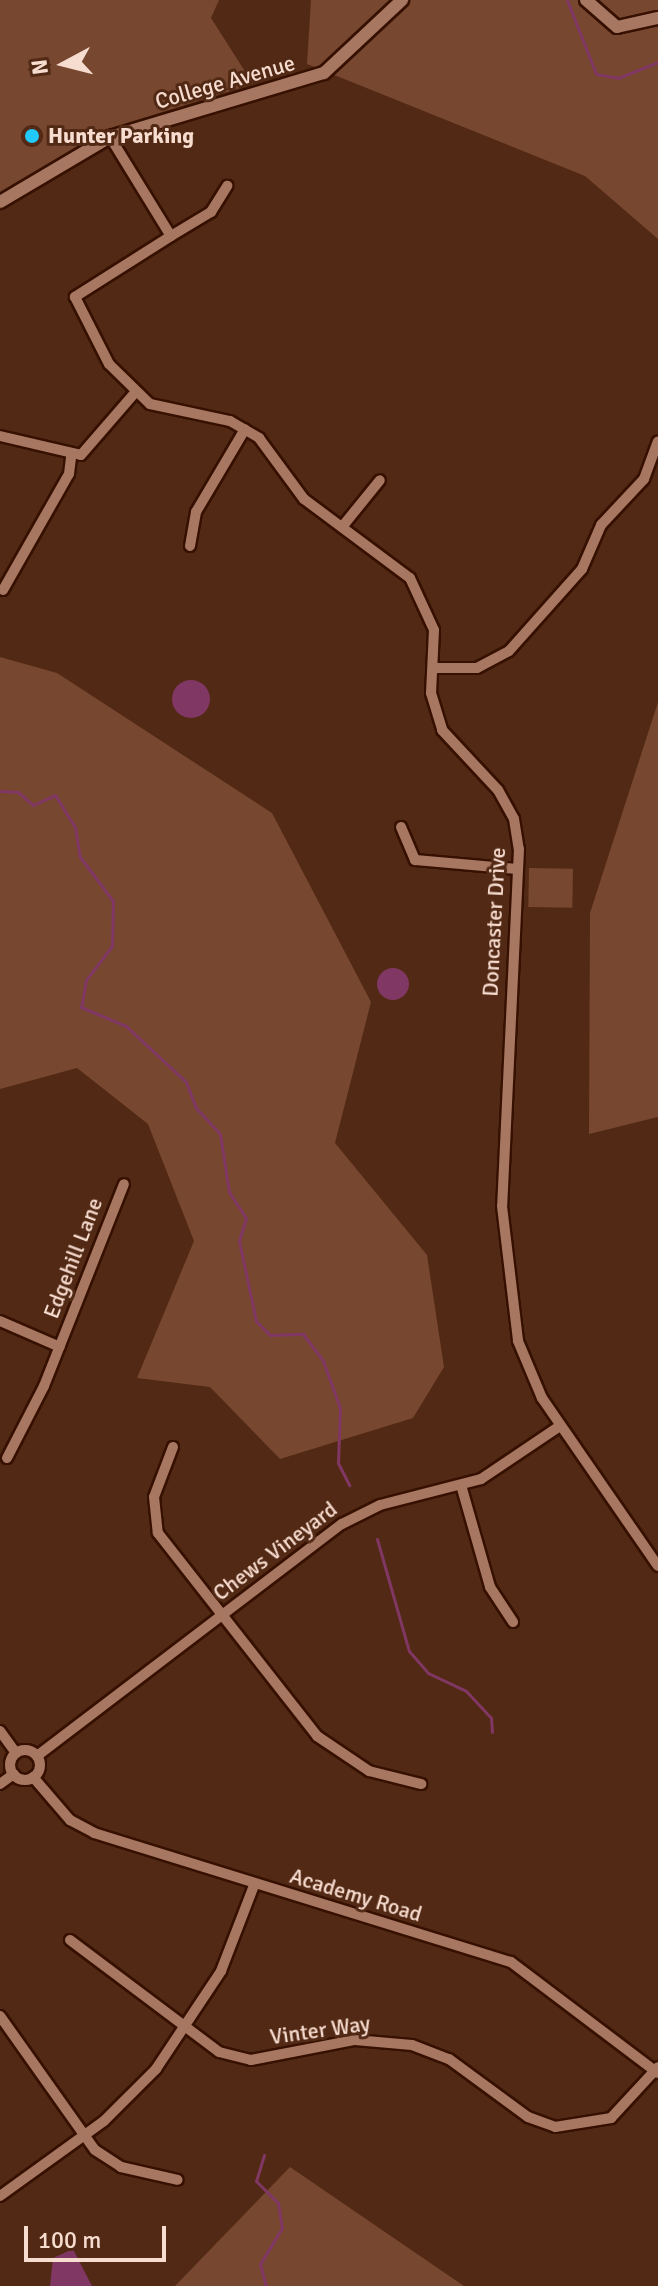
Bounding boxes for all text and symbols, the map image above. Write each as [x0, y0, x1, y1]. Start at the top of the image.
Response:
north arrow [24, 24, 104, 104]
street label: College Avenue [152, 49, 298, 115]
text: N [25, 58, 54, 76]
place label: Hunter Parking [48, 123, 194, 149]
marker: Hunter Parking [23, 127, 41, 145]
street label: Doncaster Drive [477, 847, 511, 997]
street label: Edgehill Lane [38, 1194, 108, 1322]
street label: Chews Vineyard [208, 1496, 342, 1606]
street label: Academy Road [287, 1862, 425, 1928]
street label: Vinter Way [268, 2010, 372, 2050]
scale bar [28, 2210, 170, 2260]
text: 100 m [38, 2225, 101, 2255]

